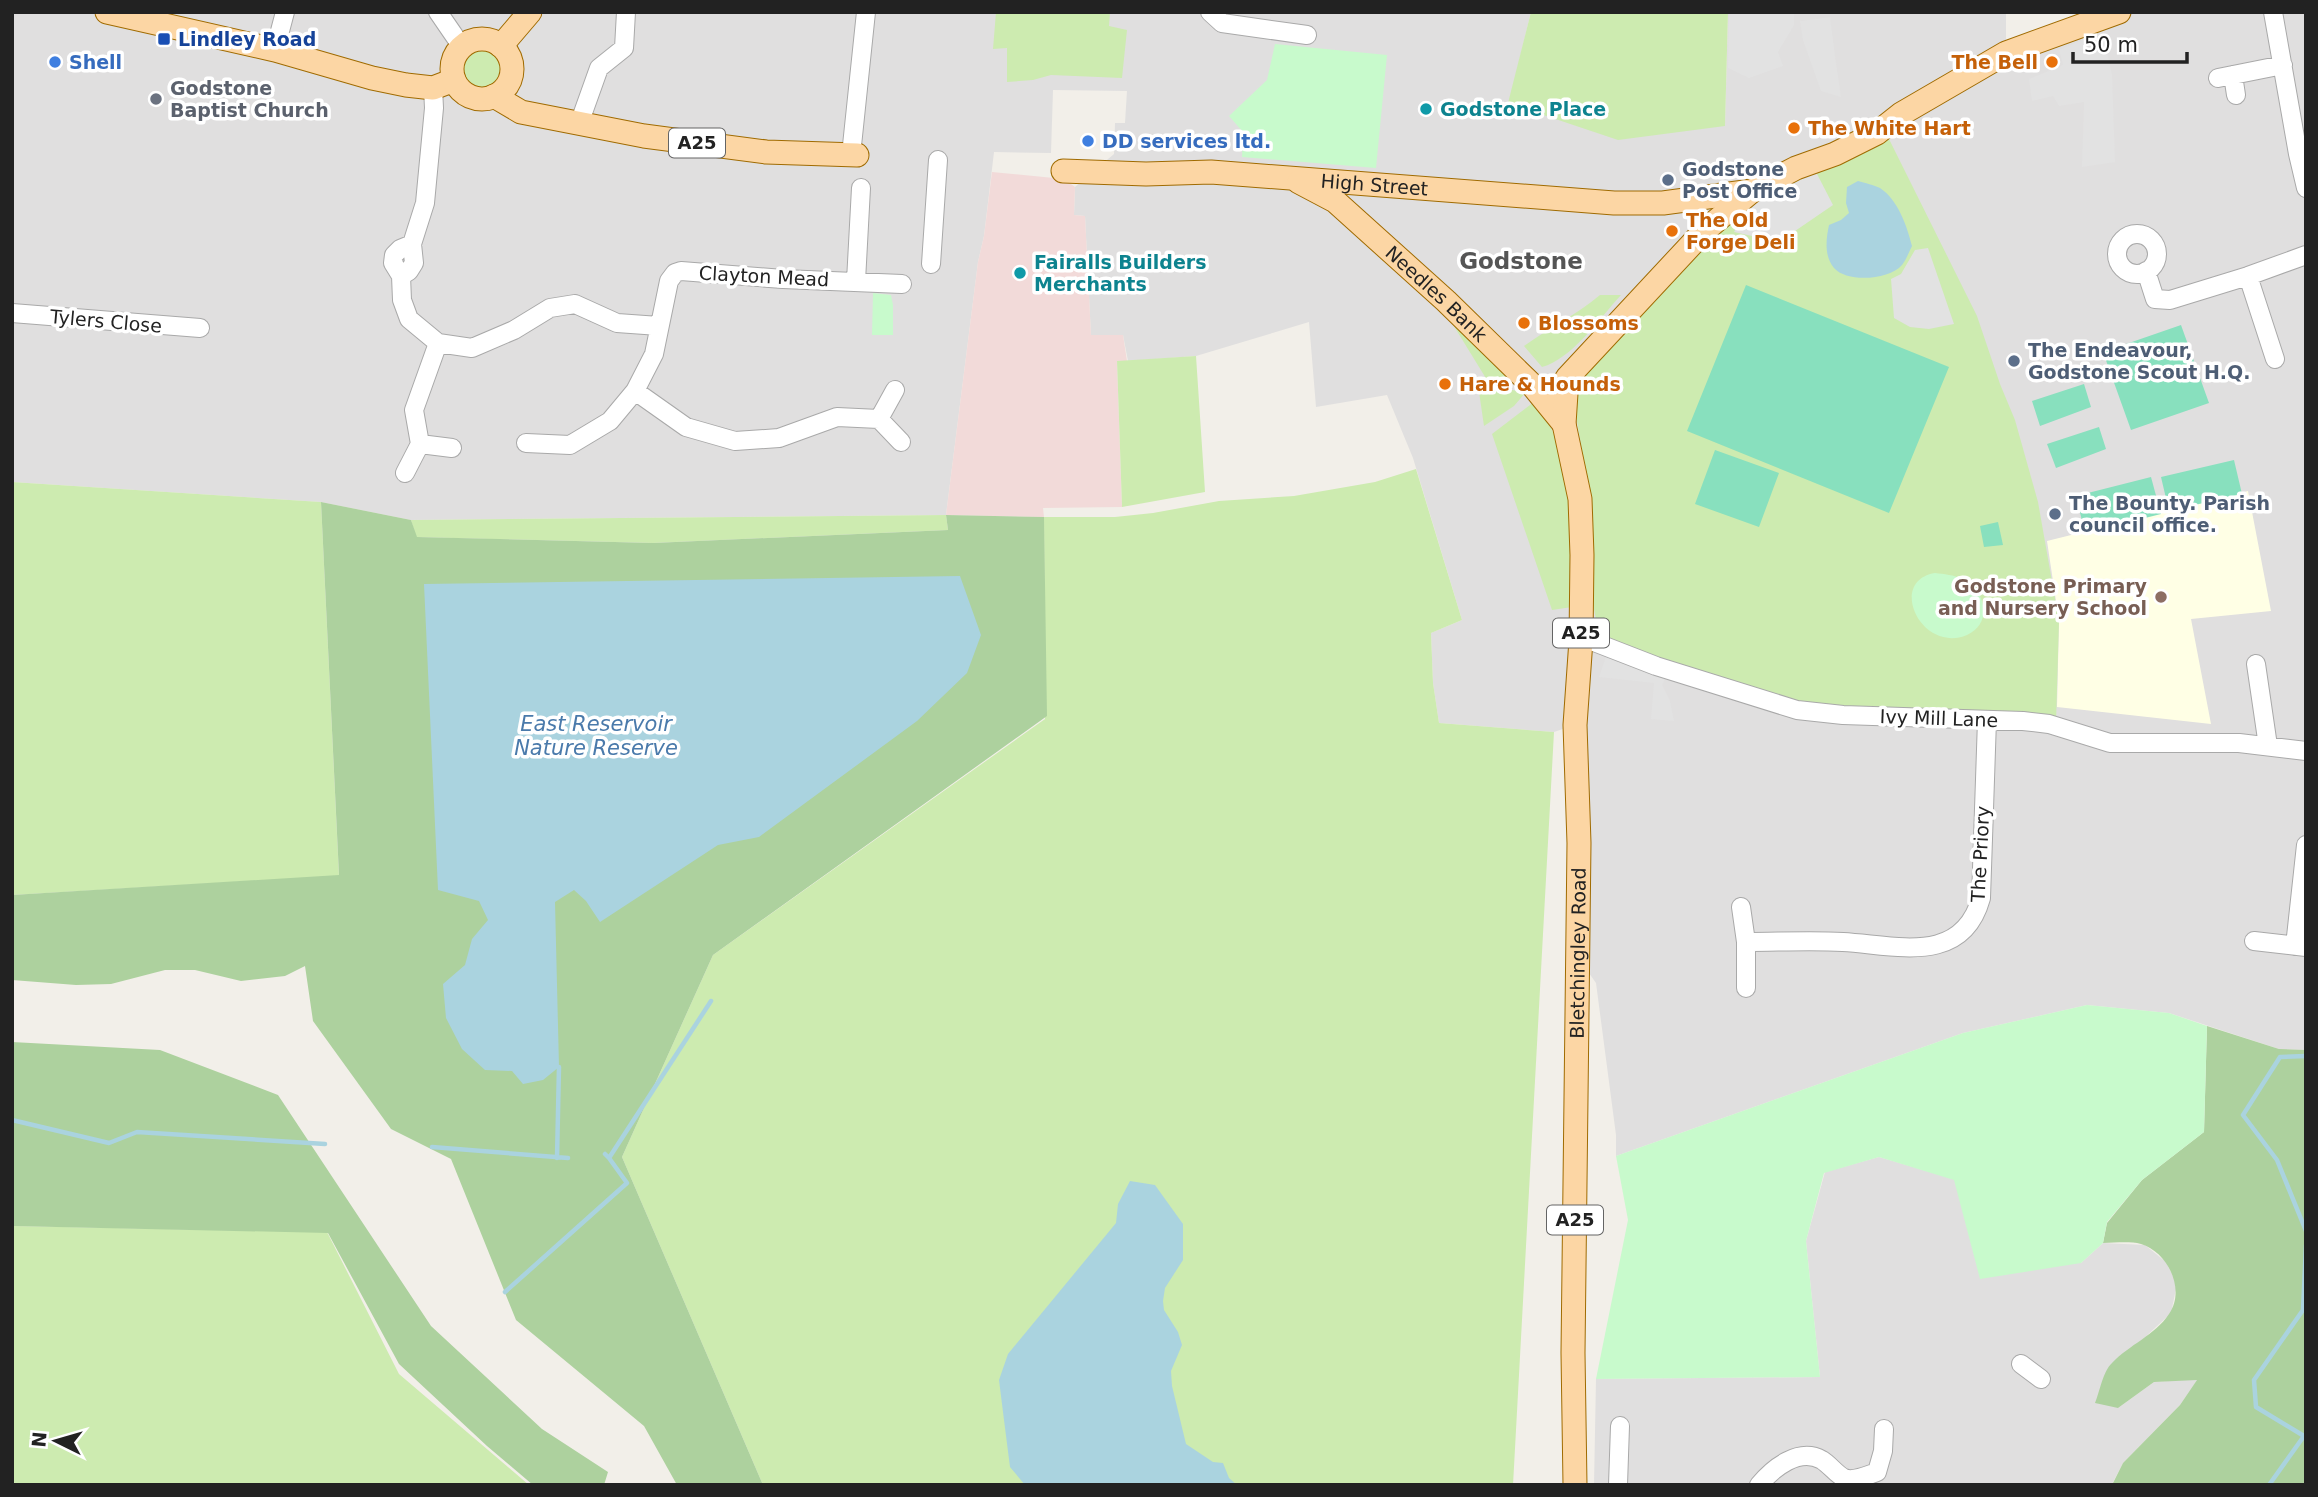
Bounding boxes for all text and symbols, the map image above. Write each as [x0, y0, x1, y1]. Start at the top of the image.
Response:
scale bar [2073, 21, 2187, 65]
place label: Lindley Road [178, 28, 316, 50]
marker: Lindley Road [156, 31, 172, 47]
text: 50 m [2084, 33, 2138, 57]
place label: Shell [69, 51, 122, 73]
place label: The Bell [1952, 51, 2038, 73]
marker: Shell [47, 54, 63, 70]
marker: The Bell [2044, 54, 2060, 70]
place label: Godstone Baptist Church [170, 77, 329, 121]
marker: Godstone Baptist Church [148, 91, 164, 107]
place label: Godstone Place [1440, 98, 1606, 120]
marker: Godstone Place [1418, 101, 1434, 117]
place label: The White Hart [1808, 117, 1971, 139]
marker: The White Hart [1786, 120, 1802, 136]
road number: A25 [669, 128, 725, 158]
place label: DD services ltd. [1102, 130, 1271, 152]
marker: DD services ltd. [1080, 133, 1096, 149]
place label: Godstone Post Office [1682, 158, 1797, 202]
street label: High Street [1320, 169, 1429, 200]
marker: Godstone Post Office [1660, 172, 1676, 188]
place label: The Old Forge Deli [1686, 209, 1795, 253]
marker: The Old Forge Deli [1664, 223, 1680, 239]
street label: Needles Bank [1381, 241, 1492, 346]
district label: Godstone [1459, 248, 1583, 274]
place label: Fairalls Builders Merchants [1034, 251, 1207, 295]
street label: Clayton Mead [698, 262, 830, 290]
marker: Fairalls Builders Merchants [1012, 265, 1028, 281]
street label: Tylers Close [48, 305, 163, 337]
place label: Blossoms [1538, 312, 1639, 334]
marker: Blossoms [1516, 315, 1532, 331]
place label: The Endeavour, Godstone Scout H.Q. [2028, 339, 2250, 383]
marker: The Endeavour, Godstone Scout H.Q. [2006, 353, 2022, 369]
place label: Hare & Hounds [1459, 373, 1621, 395]
marker: Hare & Hounds [1437, 376, 1453, 392]
place label: The Bounty. Parish council office. [2069, 492, 2270, 536]
marker: The Bounty. Parish council office. [2047, 506, 2063, 522]
place label: Godstone Primary and Nursery School [1938, 575, 2148, 619]
marker: Godstone Primary and Nursery School [2153, 589, 2169, 605]
road number: A25 [1553, 618, 1609, 648]
street label: Ivy Mill Lane [1879, 705, 1999, 731]
water label: East Reservoir Nature Reserve [514, 712, 678, 760]
street label: The Priory [1966, 805, 1994, 904]
street label: Bletchingley Road [1566, 867, 1590, 1039]
road number: A25 [1547, 1205, 1603, 1234]
north arrow [21, 1406, 91, 1476]
text: N [27, 1431, 51, 1448]

